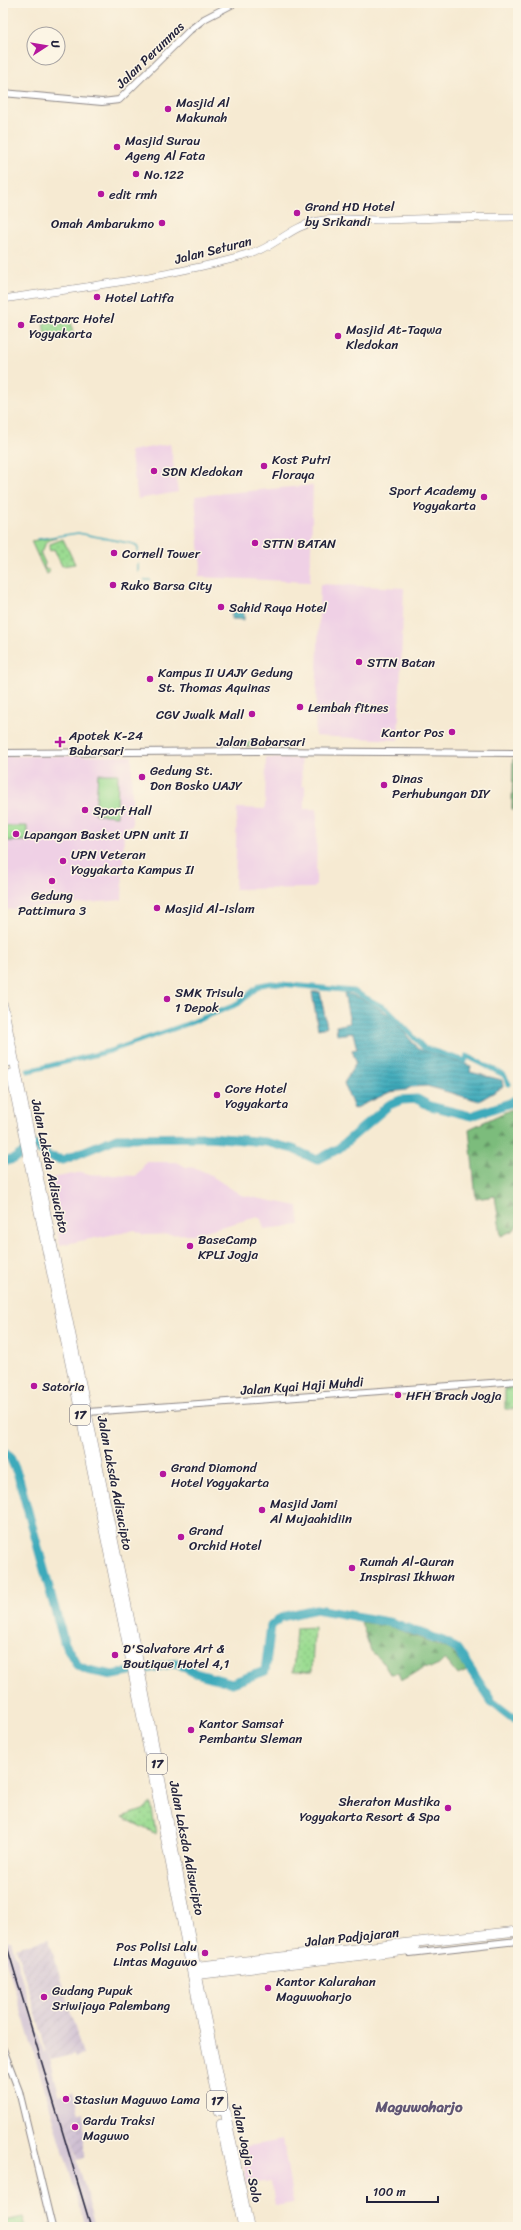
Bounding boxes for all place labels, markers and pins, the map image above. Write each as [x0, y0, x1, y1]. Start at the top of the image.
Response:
place label: Masjid Al Makunah [176, 91, 230, 129]
marker: Masjid Al Makunah [163, 104, 173, 114]
place label: Masjid Surau Ageng Al Fata [124, 129, 206, 167]
marker: Masjid Surau Ageng Al Fata [112, 142, 122, 152]
place label: No.122 [144, 163, 185, 186]
marker: No.122 [131, 169, 141, 179]
place label: edit rmh [109, 183, 157, 206]
marker: edit rmh [96, 189, 106, 199]
place label: Grand HD Hotel by Srikandi [305, 195, 395, 233]
marker: Grand HD Hotel by Srikandi [292, 208, 302, 218]
place label: Omah Ambarukmo [51, 212, 154, 235]
marker: Omah Ambarukmo [157, 218, 167, 228]
place label: Hotel Latifa [105, 286, 174, 309]
marker: Hotel Latifa [92, 292, 102, 302]
place label: Eastparc Hotel Yogyakarta [29, 307, 115, 345]
place label: Masjid At-Taqwa Kledokan [346, 318, 442, 356]
marker: Eastparc Hotel Yogyakarta [16, 320, 26, 330]
marker: Masjid At-Taqwa Kledokan [333, 331, 343, 341]
place label: Kost Putri Floraya [272, 448, 331, 486]
place label: SDN Kledokan [162, 460, 243, 483]
marker: Kost Putri Floraya [259, 461, 269, 471]
marker: SDN Kledokan [149, 466, 159, 476]
place label: Sport Academy Yogyakarta [389, 479, 476, 517]
marker: Sport Academy Yogyakarta [479, 492, 489, 502]
place label: STTN BATAN [263, 532, 336, 555]
marker: STTN BATAN [250, 538, 260, 548]
place label: Cornell Tower [122, 542, 201, 565]
marker: Cornell Tower [109, 548, 119, 558]
place label: Ruko Barsa City [121, 574, 212, 597]
marker: Ruko Barsa City [108, 580, 118, 590]
place label: Sahid Raya Hotel [229, 596, 327, 619]
marker: Sahid Raya Hotel [216, 602, 226, 612]
place label: STTN Batan [367, 651, 435, 674]
marker: STTN Batan [354, 657, 364, 667]
place label: Kampus II UAJY Gedung St. Thomas Aquinas [158, 661, 294, 699]
marker: Kampus II UAJY Gedung St. Thomas Aquinas [145, 674, 155, 684]
place label: Lembah fitnes [308, 696, 389, 719]
marker: Lembah fitnes [295, 702, 305, 712]
place label: CGV Jwalk Mall [156, 703, 244, 726]
marker: CGV Jwalk Mall [247, 709, 257, 719]
place label: Kantor Pos [381, 721, 445, 744]
place label: Apotek K-24 Babarsari [68, 724, 143, 762]
marker: Kantor Pos [447, 727, 457, 737]
marker: Apotek K-24 Babarsari [54, 736, 66, 748]
place label: Gedung St. Don Bosko UAJY [150, 759, 243, 797]
place label: Dinas Perhubungan DIY [392, 767, 491, 805]
marker: Gedung St. Don Bosko UAJY [137, 772, 147, 782]
marker: Dinas Perhubungan DIY [379, 780, 389, 790]
place label: Sport Hall [93, 799, 152, 822]
marker: Sport Hall [80, 805, 90, 815]
place label: Lapangan Basket UPN unit II [24, 823, 189, 846]
marker: Lapangan Basket UPN unit II [11, 829, 21, 839]
place label: UPN Veteran Yogyakarta Kampus II [71, 843, 194, 881]
marker: UPN Veteran Yogyakarta Kampus II [58, 856, 68, 866]
marker: Gedung Pattimura 3 [47, 876, 57, 886]
place label: Gedung Pattimura 3 [18, 884, 86, 922]
place label: Masjid Al-Islam [165, 897, 255, 920]
marker: Masjid Al-Islam [152, 903, 162, 913]
place label: SMK Trisula 1 Depok [175, 981, 244, 1019]
marker: SMK Trisula 1 Depok [162, 994, 172, 1004]
place label: Core Hotel Yogyakarta [225, 1077, 289, 1115]
marker: Core Hotel Yogyakarta [212, 1090, 222, 1100]
place label: BaseCamp KPLI Jogja [198, 1228, 259, 1266]
marker: BaseCamp KPLI Jogja [185, 1241, 195, 1251]
place label: Satoria [42, 1375, 85, 1398]
marker: Satoria [29, 1381, 39, 1391]
place label: HFH Brach Jogja [406, 1384, 502, 1407]
marker: HFH Brach Jogja [393, 1390, 403, 1400]
place label: Grand Diamond Hotel Yogyakarta [171, 1456, 270, 1494]
marker: Grand Diamond Hotel Yogyakarta [158, 1469, 168, 1479]
place label: Masjid Jami Al Mujaahidiin [269, 1492, 352, 1530]
marker: Masjid Jami Al Mujaahidiin [257, 1505, 267, 1515]
place label: Grand Orchid Hotel [189, 1519, 262, 1557]
marker: Grand Orchid Hotel [176, 1532, 186, 1542]
place label: Rumah Al-Quran Inspirasi Ikhwan [359, 1550, 455, 1588]
marker: Rumah Al-Quran Inspirasi Ikhwan [347, 1563, 357, 1573]
place label: D'Salvatore Art & Boutique Hotel 4,1 [123, 1637, 230, 1675]
marker: D'Salvatore Art & Boutique Hotel 4,1 [110, 1650, 120, 1660]
place label: Kantor Samsat Pembantu Sleman [199, 1712, 302, 1750]
marker: Kantor Samsat Pembantu Sleman [186, 1725, 196, 1735]
place label: Sheraton Mustika Yogyakarta Resort & Spa [300, 1790, 440, 1828]
marker: Sheraton Mustika Yogyakarta Resort & Spa [443, 1803, 453, 1813]
place label: Pos Polisi Lalu Lintas Maguwo [113, 1935, 197, 1973]
marker: Pos Polisi Lalu Lintas Maguwo [200, 1948, 210, 1958]
place label: Kantor Kalurahan Maguwoharjo [276, 1970, 376, 2008]
place label: Gudang Pupuk Sriwijaya Palembang [52, 1979, 171, 2017]
marker: Kantor Kalurahan Maguwoharjo [263, 1983, 273, 1993]
marker: Gudang Pupuk Sriwijaya Palembang [39, 1992, 49, 2002]
place label: Stasiun Maguwo Lama [74, 2088, 200, 2111]
marker: Stasiun Maguwo Lama [61, 2094, 71, 2104]
place label: Gardu Traksi Maguwo [83, 2109, 155, 2147]
marker: Gardu Traksi Maguwo [70, 2122, 80, 2132]

